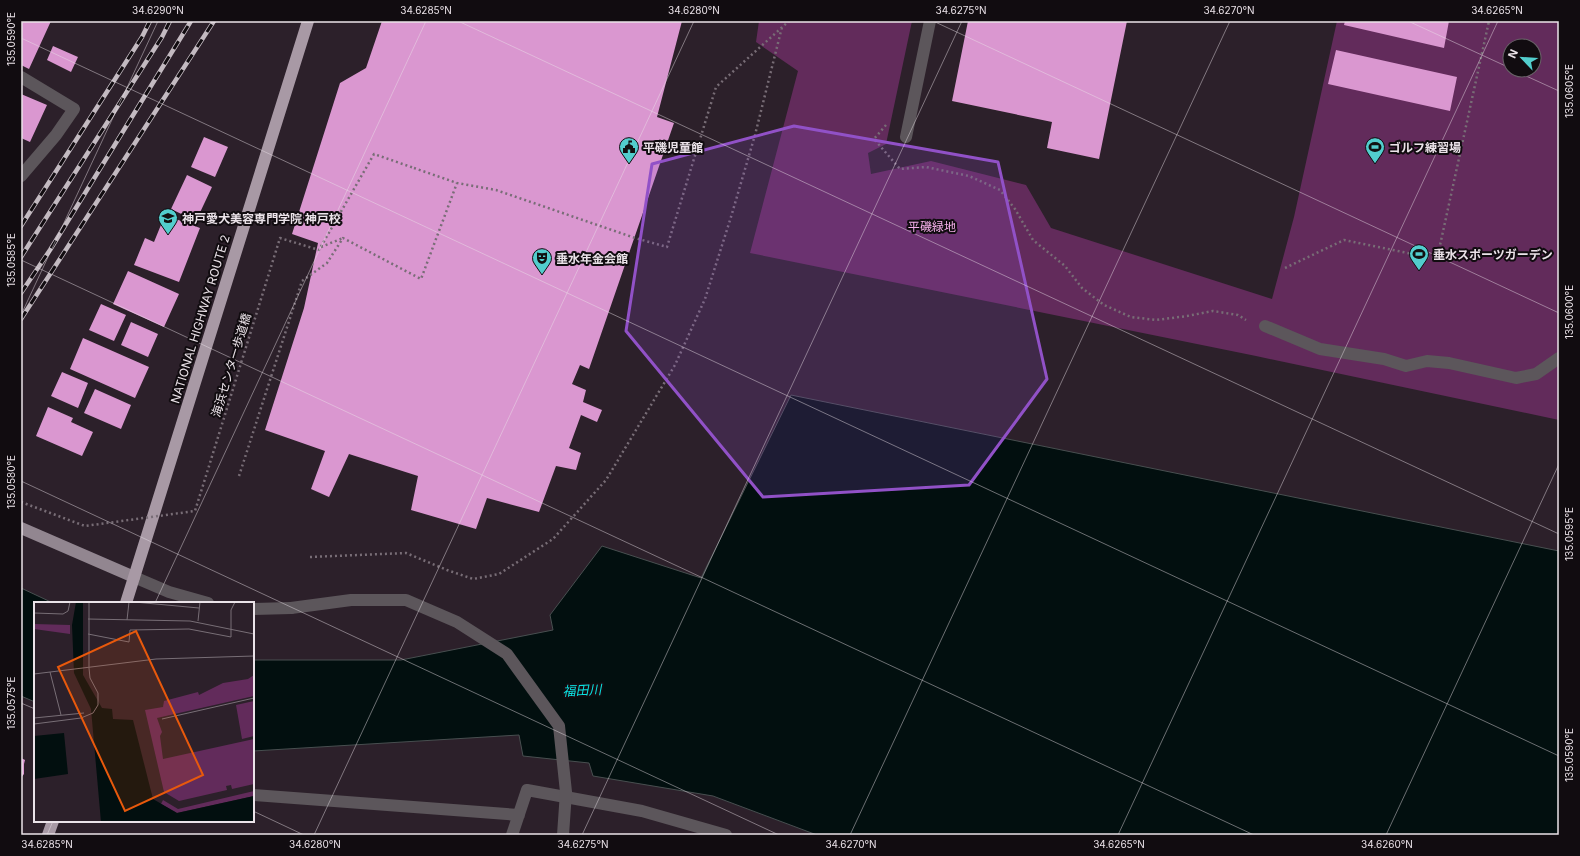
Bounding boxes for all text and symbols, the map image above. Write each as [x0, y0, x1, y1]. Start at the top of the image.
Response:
text: 34.6290°N [132, 4, 184, 16]
text: 34.6285°N [400, 4, 452, 16]
text: 34.6280°N [668, 4, 720, 16]
text: 34.6275°N [936, 4, 986, 16]
text: 34.6270°N [1203, 4, 1255, 16]
text: 34.6265°N [1471, 4, 1523, 16]
text: 135.0590°E [5, 12, 17, 66]
north arrow [1502, 38, 1542, 78]
text: N [1505, 47, 1521, 61]
text: 135.0605°E [1563, 64, 1575, 118]
public building icon: 平磯児童館 [618, 136, 640, 164]
sports icon: ゴルフ練習場 [1364, 136, 1386, 164]
place label: 平磯児童館 [643, 140, 703, 155]
place label: ゴルフ練習場 [1389, 140, 1461, 155]
school or university icon: 神戸愛犬美容専門学院 神戸校 [157, 207, 179, 235]
place label: 神戸愛犬美容専門学院 神戸校 [182, 211, 341, 226]
park label: 平磯緑地 [908, 219, 956, 234]
text: 135.0585°E [5, 233, 17, 287]
street label: NATIONAL HIGHWAY ROUTE 2 [167, 233, 233, 405]
sports icon: 垂水スポーツガーデン [1408, 243, 1430, 271]
theatre icon: 垂水年金会館 [531, 247, 553, 275]
place label: 垂水スポーツガーデン [1433, 247, 1553, 262]
place label: 垂水年金会館 [556, 251, 628, 266]
text: 135.0600°E [1563, 285, 1575, 339]
street label: 海浜センター歩道橋 [208, 311, 254, 419]
text: 135.0580°E [5, 455, 17, 509]
text: 135.0595°E [1563, 507, 1575, 561]
inset map [34, 602, 254, 822]
text: 135.0575°E [5, 676, 17, 730]
water label: 福田川 [562, 681, 604, 699]
text: 135.0590°E [1563, 728, 1575, 782]
text: 34.6285°N [21, 838, 73, 850]
text: 34.6280°N [289, 838, 341, 850]
text: 34.6275°N [558, 838, 608, 850]
text: 34.6270°N [825, 838, 877, 850]
text: 34.6265°N [1093, 838, 1145, 850]
text: 34.6260°N [1361, 838, 1413, 850]

